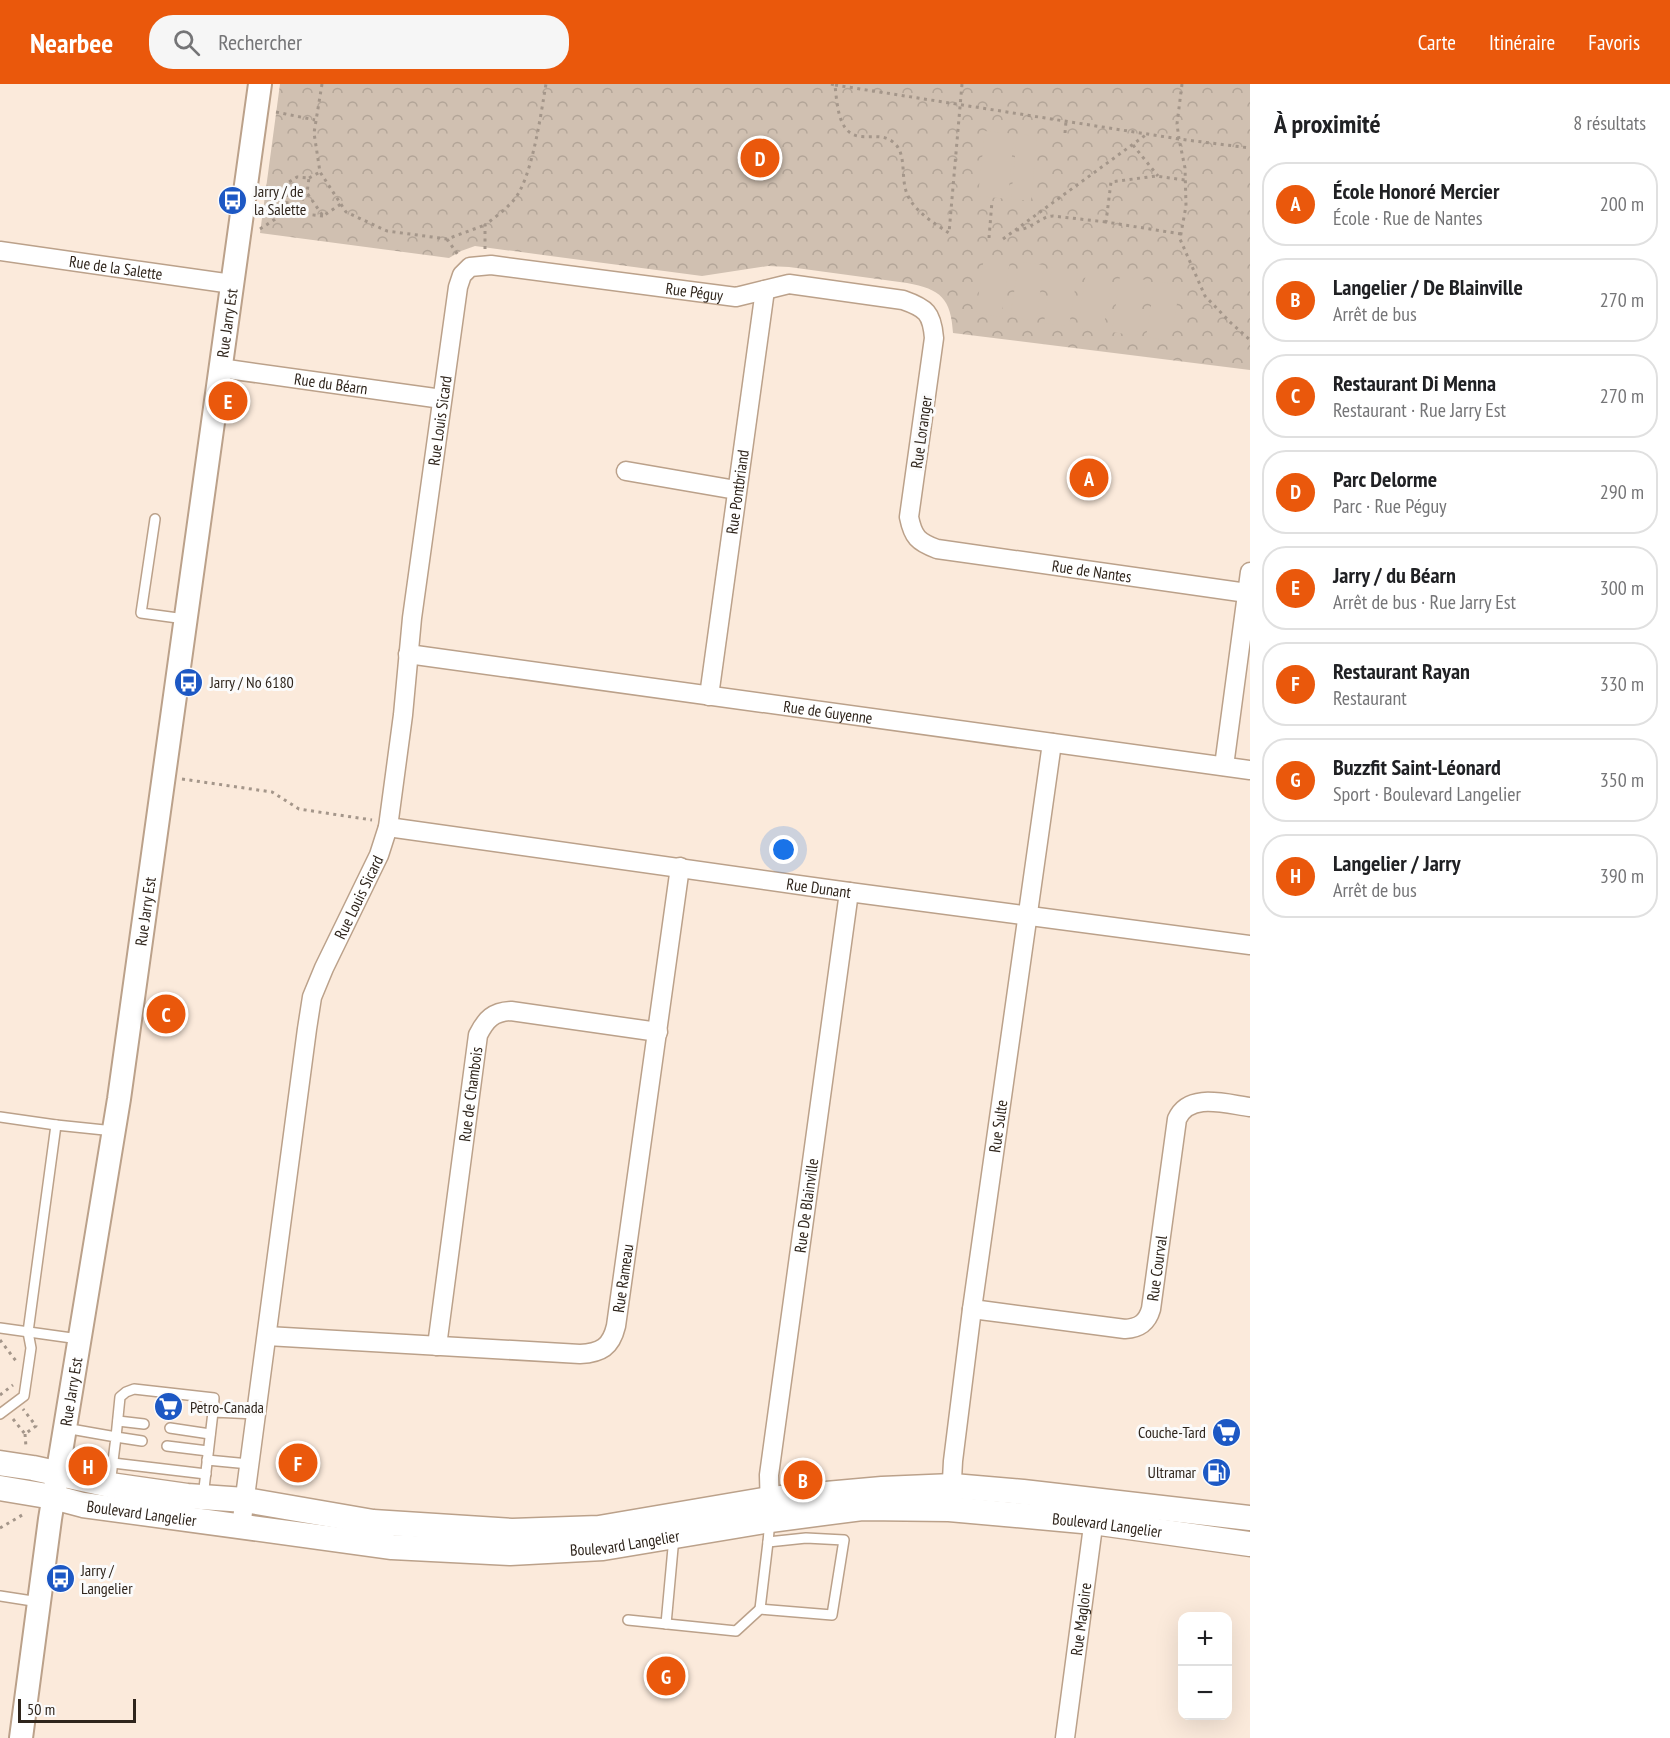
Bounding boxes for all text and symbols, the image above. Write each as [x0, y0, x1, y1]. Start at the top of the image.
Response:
search box [149, 15, 569, 69]
text: Nearbee [30, 24, 113, 61]
icon: search [170, 26, 203, 59]
text: Rechercher [218, 28, 302, 56]
text: Carte [1418, 29, 1456, 56]
text: Itinéraire [1489, 29, 1555, 56]
text: Favoris [1588, 29, 1640, 56]
text: À proximité [1274, 107, 1381, 140]
text: 8 résultats [1573, 110, 1646, 136]
pin: D [740, 136, 780, 181]
text: École Honoré Mercier [1333, 177, 1499, 205]
place label: Jarry / de la Salette [253, 181, 306, 219]
bus stop icon: Jarry / de la Salette [217, 184, 249, 216]
text: A [1290, 191, 1301, 217]
text: 200 m [1600, 191, 1644, 217]
text: École · Rue de Nantes [1333, 205, 1483, 231]
street label: Rue de la Salette [68, 251, 164, 284]
text: Langelier / De Blainville [1333, 273, 1523, 301]
street label: Rue Péguy [664, 278, 724, 305]
street label: Rue Jarry Est [212, 287, 242, 359]
text: B [1291, 287, 1300, 313]
text: 270 m [1600, 287, 1644, 313]
text: Arrêt de bus [1333, 301, 1417, 327]
street label: Rue du Béarn [293, 368, 369, 399]
text: Restaurant Di Menna [1333, 369, 1496, 397]
street label: Rue Louis Sicard [423, 374, 456, 467]
pin: E [208, 378, 248, 424]
text: C [1291, 383, 1300, 409]
text: 270 m [1600, 383, 1644, 409]
street label: Rue Loranger [906, 394, 936, 470]
text: Restaurant · Rue Jarry Est [1333, 397, 1506, 423]
street label: Rue Pontbriand [721, 448, 753, 535]
pin: A [1070, 456, 1108, 500]
text: Parc Delorme [1333, 465, 1437, 493]
text: D [1290, 479, 1301, 505]
text: 290 m [1600, 479, 1644, 505]
text: Parc · Rue Péguy [1333, 493, 1447, 519]
street label: Rue de Nantes [1051, 555, 1133, 586]
text: Jarry / du Béarn [1333, 561, 1456, 589]
text: E [1291, 575, 1300, 601]
text: 300 m [1600, 575, 1644, 601]
text: Arrêt de bus · Rue Jarry Est [1333, 589, 1516, 615]
text: Restaurant Rayan [1333, 657, 1470, 685]
bus stop icon: Jarry / No 6180 [173, 666, 205, 698]
text: F [1291, 671, 1300, 697]
text: 330 m [1600, 671, 1644, 697]
place label: Jarry / No 6180 [209, 672, 294, 692]
text: Restaurant [1333, 685, 1407, 711]
street label: Rue de Guyenne [782, 696, 874, 728]
text: Buzzfit Saint-Léonard [1333, 753, 1501, 781]
text: G [1290, 767, 1301, 793]
text: 350 m [1600, 767, 1644, 793]
text: Sport · Boulevard Langelier [1333, 781, 1521, 807]
your location [769, 835, 798, 864]
text: Langelier / Jarry [1333, 849, 1460, 877]
street label: Rue Louis Sicard [330, 852, 387, 942]
text: H [1290, 863, 1301, 889]
text: 390 m [1600, 863, 1644, 889]
street label: Rue Dunant [785, 873, 853, 902]
street label: Rue Jarry Est [130, 875, 160, 947]
text: Arrêt de bus [1333, 877, 1417, 903]
pin: C [146, 992, 186, 1036]
street label: Rue de Chambois [454, 1045, 486, 1143]
street label: Rue Sulte [984, 1098, 1011, 1154]
street label: Rue De Blainville [790, 1157, 822, 1254]
street label: Rue Courval [1142, 1234, 1171, 1302]
street label: Rue Rameau [608, 1243, 637, 1314]
street label: Rue Jarry Est [55, 1355, 87, 1427]
supermarket icon: Petro-Canada [153, 1391, 185, 1423]
place label: Petro-Canada [190, 1397, 264, 1417]
supermarket icon: Couche-Tard [1211, 1416, 1243, 1448]
place label: Couche-Tard [1138, 1422, 1206, 1442]
pin: F [278, 1440, 318, 1486]
pin: H [68, 1444, 107, 1488]
fuel station icon: Ultramar [1201, 1456, 1233, 1488]
pin: B [784, 1458, 822, 1502]
place label: Ultramar [1148, 1462, 1197, 1482]
street label: Boulevard Langelier [86, 1496, 198, 1530]
street label: Boulevard Langelier [1051, 1508, 1164, 1542]
street label: Boulevard Langelier [569, 1525, 681, 1560]
place label: Jarry / Langelier [80, 1560, 133, 1598]
bus stop icon: Jarry / Langelier [44, 1563, 76, 1595]
street label: Rue Magloire [1066, 1581, 1095, 1657]
map controls [1178, 1612, 1232, 1720]
button: + [1178, 1612, 1232, 1666]
pin: G [646, 1654, 686, 1698]
button: − [1178, 1666, 1232, 1720]
scale bar [18, 1696, 136, 1724]
text: 50 m [27, 1699, 55, 1719]

